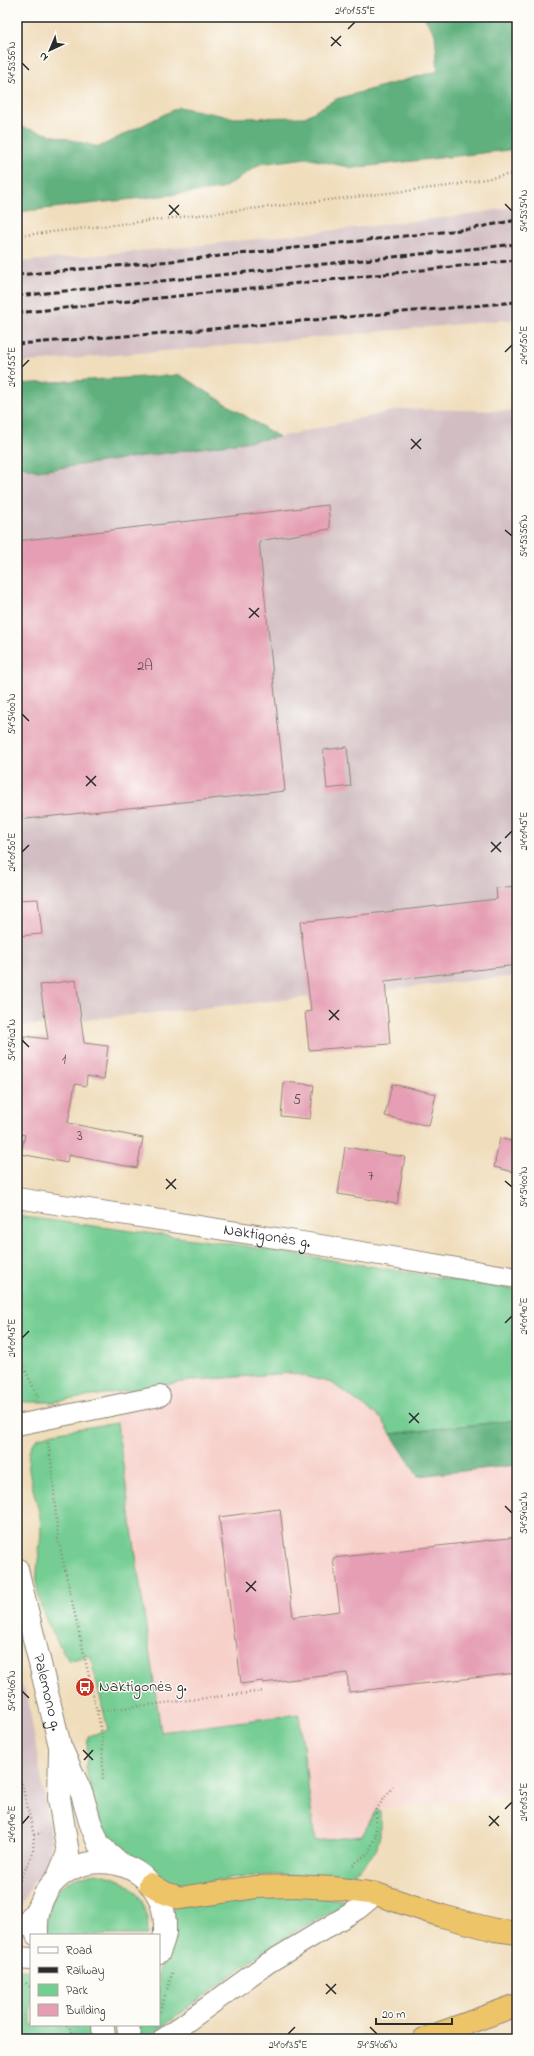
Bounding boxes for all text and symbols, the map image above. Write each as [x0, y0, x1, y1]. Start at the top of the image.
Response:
text: 24°01'55"E [335, 4, 375, 19]
north arrow [30, 30, 70, 70]
text: 54°53'56"N [5, 41, 20, 84]
text: N [36, 48, 52, 65]
text: 54°53'54"N [517, 190, 532, 232]
text: 24°01'50"E [517, 326, 532, 364]
text: 24°01'55"E [5, 347, 20, 387]
text: 54°53'56"N [517, 514, 532, 557]
house number: 2A [137, 656, 153, 677]
text: 54°54'00"N [5, 693, 20, 735]
text: 24°01'45"E [517, 812, 532, 850]
text: 24°01'50"E [5, 833, 20, 871]
text: 54°54'02"N [5, 1019, 20, 1061]
house number: 1 [62, 1049, 67, 1070]
house number: 5 [293, 1090, 301, 1111]
house number: 3 [77, 1126, 83, 1147]
house number: 7 [368, 1166, 374, 1187]
text: 54°54'00"N [517, 1166, 532, 1208]
street label: Naktigonės g. [222, 1218, 312, 1255]
text: 24°01'40"E [517, 1297, 532, 1335]
text: 24°01'45"E [5, 1319, 20, 1357]
text: 54°54'02"N [517, 1492, 532, 1534]
street label: Palemono g. [26, 1652, 68, 1733]
text: 54°54'06"N [5, 1670, 20, 1712]
place label: Naktigonės g. [99, 1675, 187, 1699]
bus stop icon: Naktigonės g. [74, 1676, 96, 1698]
text: 24°01'35"E [517, 1783, 532, 1821]
text: 24°01'40"E [5, 1805, 20, 1843]
legend [30, 1934, 160, 2026]
text: Road [66, 1942, 92, 1960]
text: Railway [66, 1962, 105, 1981]
text: Park [66, 1982, 88, 2000]
scale bar [376, 2000, 452, 2026]
text: Building [65, 2002, 105, 2021]
text: 20 m [382, 2006, 405, 2024]
text: 24°01'35"E [269, 2038, 307, 2053]
text: 54°54'06"N [356, 2038, 398, 2053]

